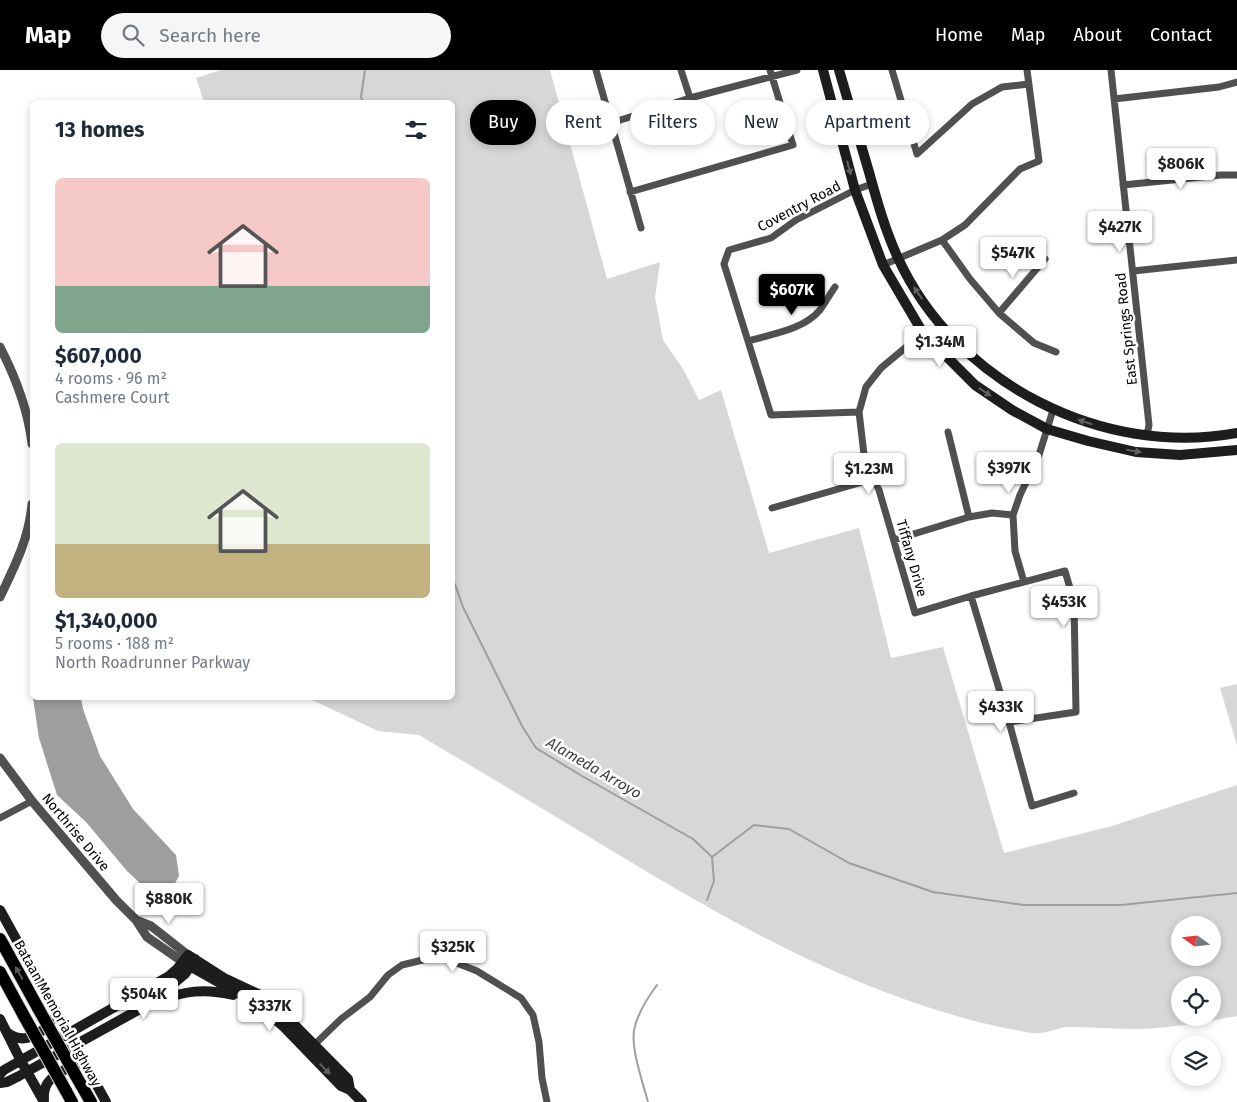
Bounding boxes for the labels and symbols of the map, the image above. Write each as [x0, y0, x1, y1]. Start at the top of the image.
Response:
pin: $806K [1146, 148, 1216, 190]
one-way arrow [846, 160, 854, 175]
street label: Coventry Road [755, 177, 844, 235]
pin: $427K [1085, 210, 1155, 253]
pin: $547K [978, 236, 1048, 279]
street label: East Springs Road [1112, 272, 1141, 386]
pin: $607K [757, 274, 827, 316]
one-way arrow [913, 287, 923, 300]
pin: $1.34M [899, 326, 981, 368]
one-way arrow [978, 387, 992, 397]
one-way arrow [1078, 417, 1093, 425]
one-way arrow [1127, 448, 1143, 456]
pin: $1.23M [828, 452, 910, 495]
pin: $397K [974, 452, 1044, 494]
street label: Tiffany Drive [892, 518, 931, 599]
pin: $453K [1029, 586, 1099, 628]
pin: $433K [966, 690, 1036, 733]
water label: Alameda Arroyo [542, 733, 645, 803]
street label: Northrise Drive [38, 790, 113, 875]
pin: $880K [134, 882, 204, 925]
north arrow [1171, 916, 1221, 966]
pin: $325K [418, 930, 488, 973]
street label: Bataan Memorial Highway [10, 937, 105, 1089]
one-way arrow [15, 966, 23, 981]
pin: $504K [109, 978, 179, 1020]
pin: $337K [235, 990, 305, 1032]
one-way arrow [319, 1063, 331, 1075]

